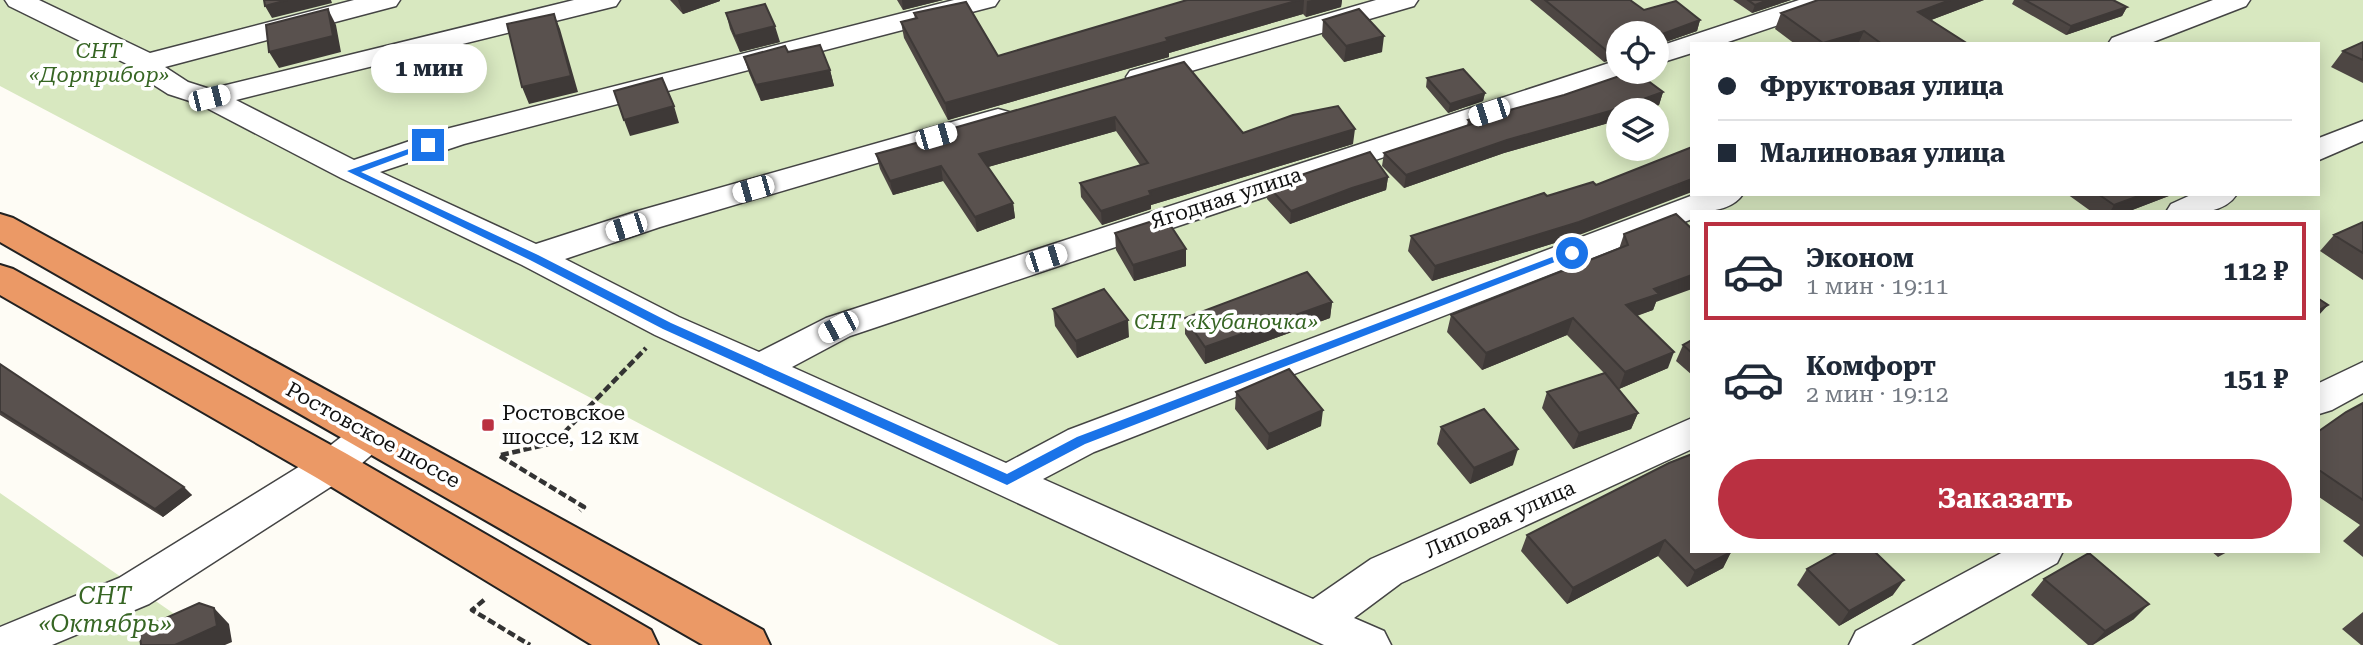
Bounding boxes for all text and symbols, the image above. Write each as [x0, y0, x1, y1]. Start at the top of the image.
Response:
map controls [1606, 21, 1669, 161]
button: locate [1606, 21, 1669, 84]
park label: СНТ «Дорприбор» [29, 39, 169, 87]
callout: 1 мин [370, 44, 486, 92]
text: 1 мин [395, 55, 463, 82]
text: Фруктовая улица [1760, 71, 2004, 101]
car [187, 83, 232, 113]
car [1466, 96, 1513, 128]
button: layers [1606, 98, 1669, 161]
car [913, 120, 960, 152]
route end [412, 129, 444, 161]
text: Малиновая улица [1760, 138, 2005, 168]
street label: Ягодная улица [1147, 162, 1305, 234]
car [730, 173, 777, 205]
car [603, 211, 650, 243]
route start [1556, 237, 1588, 269]
icon: car [1722, 240, 1785, 303]
car [1023, 242, 1070, 274]
text: Эконом [1806, 243, 1914, 273]
text: 112 ₽ [2223, 256, 2288, 286]
text: 1 мин · 19:11 [1806, 273, 1949, 300]
car [815, 308, 862, 346]
park label: СНТ «Кубаночка» [1134, 310, 1318, 334]
icon: car [1722, 348, 1785, 411]
text: Комфорт [1806, 351, 1936, 381]
text: 151 ₽ [2223, 364, 2288, 394]
street label: Ростовское шоссе [282, 377, 464, 493]
text: 2 мин · 19:12 [1806, 381, 1949, 408]
place label: Ростовское шоссе, 12 км [502, 401, 639, 449]
marker: Ростовское шоссе, 12 км [480, 417, 496, 433]
button: Заказать [1718, 459, 2292, 539]
street label: Липовая улица [1421, 475, 1579, 563]
park label: СНТ «Октябрь» [38, 582, 172, 638]

